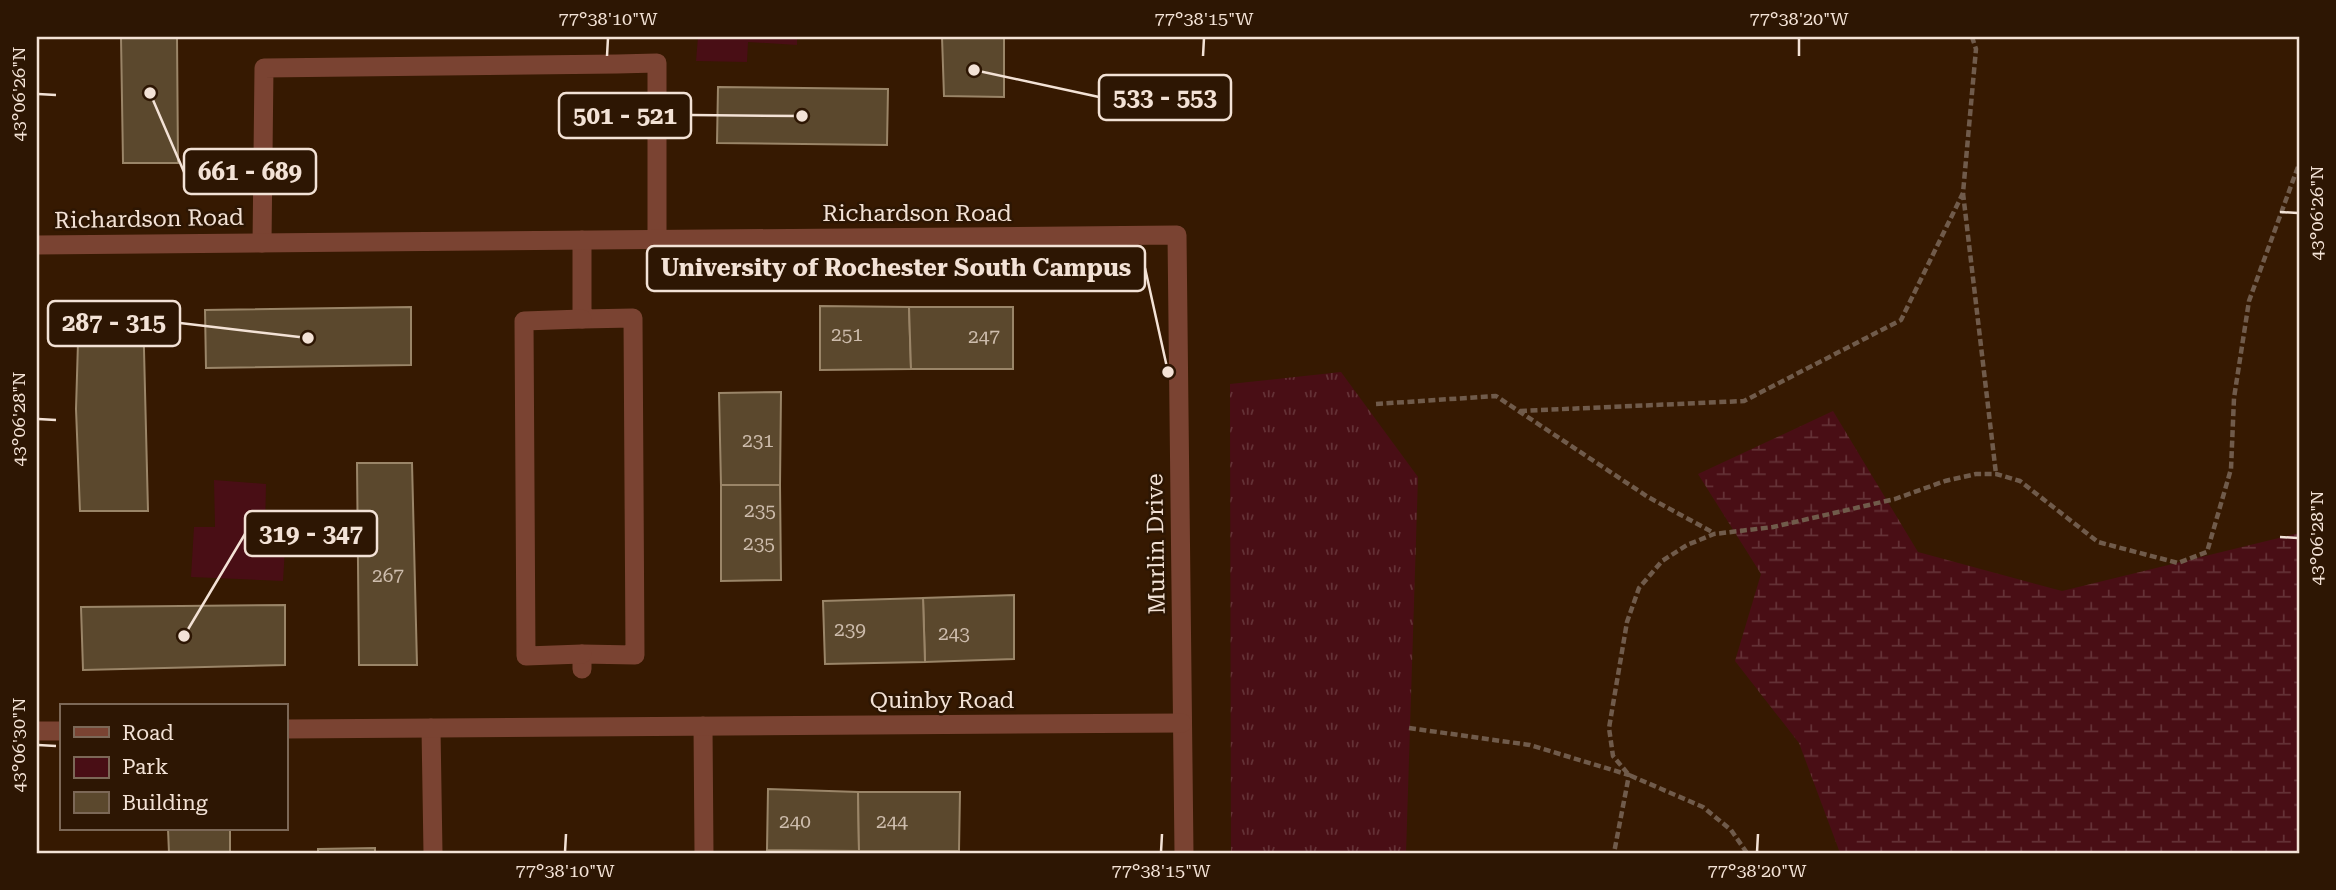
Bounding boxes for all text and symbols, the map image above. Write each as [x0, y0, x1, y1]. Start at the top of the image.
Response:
text: 77°38'10"W [559, 8, 658, 29]
text: 77°38'15"W [1155, 8, 1254, 29]
text: 77°38'20"W [1750, 8, 1849, 29]
text: 43°06'26"N [8, 47, 29, 141]
callout: 533 - 553 [1099, 75, 1231, 120]
text: 533 - 553 [1113, 84, 1217, 112]
callout: 501 - 521 [559, 93, 691, 138]
text: 501 - 521 [573, 102, 677, 130]
callout: 661 - 689 [184, 149, 316, 194]
text: 661 - 689 [198, 158, 302, 186]
text: 43°06'26"N [2306, 166, 2327, 260]
street label: Richardson Road [822, 200, 1012, 227]
street label: Richardson Road [54, 204, 244, 234]
callout: University of Rochester South Campus [647, 246, 1145, 291]
text: University of Rochester South Campus [661, 254, 1131, 282]
callout: 287 - 315 [48, 301, 180, 346]
text: 287 - 315 [62, 309, 166, 337]
house number: 251 [831, 323, 863, 346]
house number: 247 [968, 325, 1000, 348]
text: 43°06'28"N [8, 372, 29, 466]
house number: 231 [742, 429, 774, 452]
street label: Murlin Drive [1141, 473, 1171, 615]
text: 43°06'28"N [2306, 491, 2327, 585]
house number: 235 [744, 499, 776, 522]
callout: 319 - 347 [245, 511, 377, 556]
text: 319 - 347 [259, 520, 363, 548]
house number: 235 [743, 532, 775, 555]
house number: 267 [372, 564, 404, 587]
house number: 239 [834, 618, 866, 641]
house number: 243 [938, 622, 970, 645]
street label: Quinby Road [870, 687, 1015, 714]
text: 43°06'30"N [8, 698, 29, 792]
legend [60, 704, 287, 830]
text: Road [122, 721, 174, 745]
text: Park [122, 755, 168, 779]
text: Building [122, 791, 208, 815]
house number: 240 [779, 810, 811, 833]
house number: 244 [876, 810, 908, 833]
text: 77°38'10"W [516, 860, 615, 881]
text: 77°38'15"W [1112, 860, 1211, 881]
text: 77°38'20"W [1708, 860, 1807, 881]

